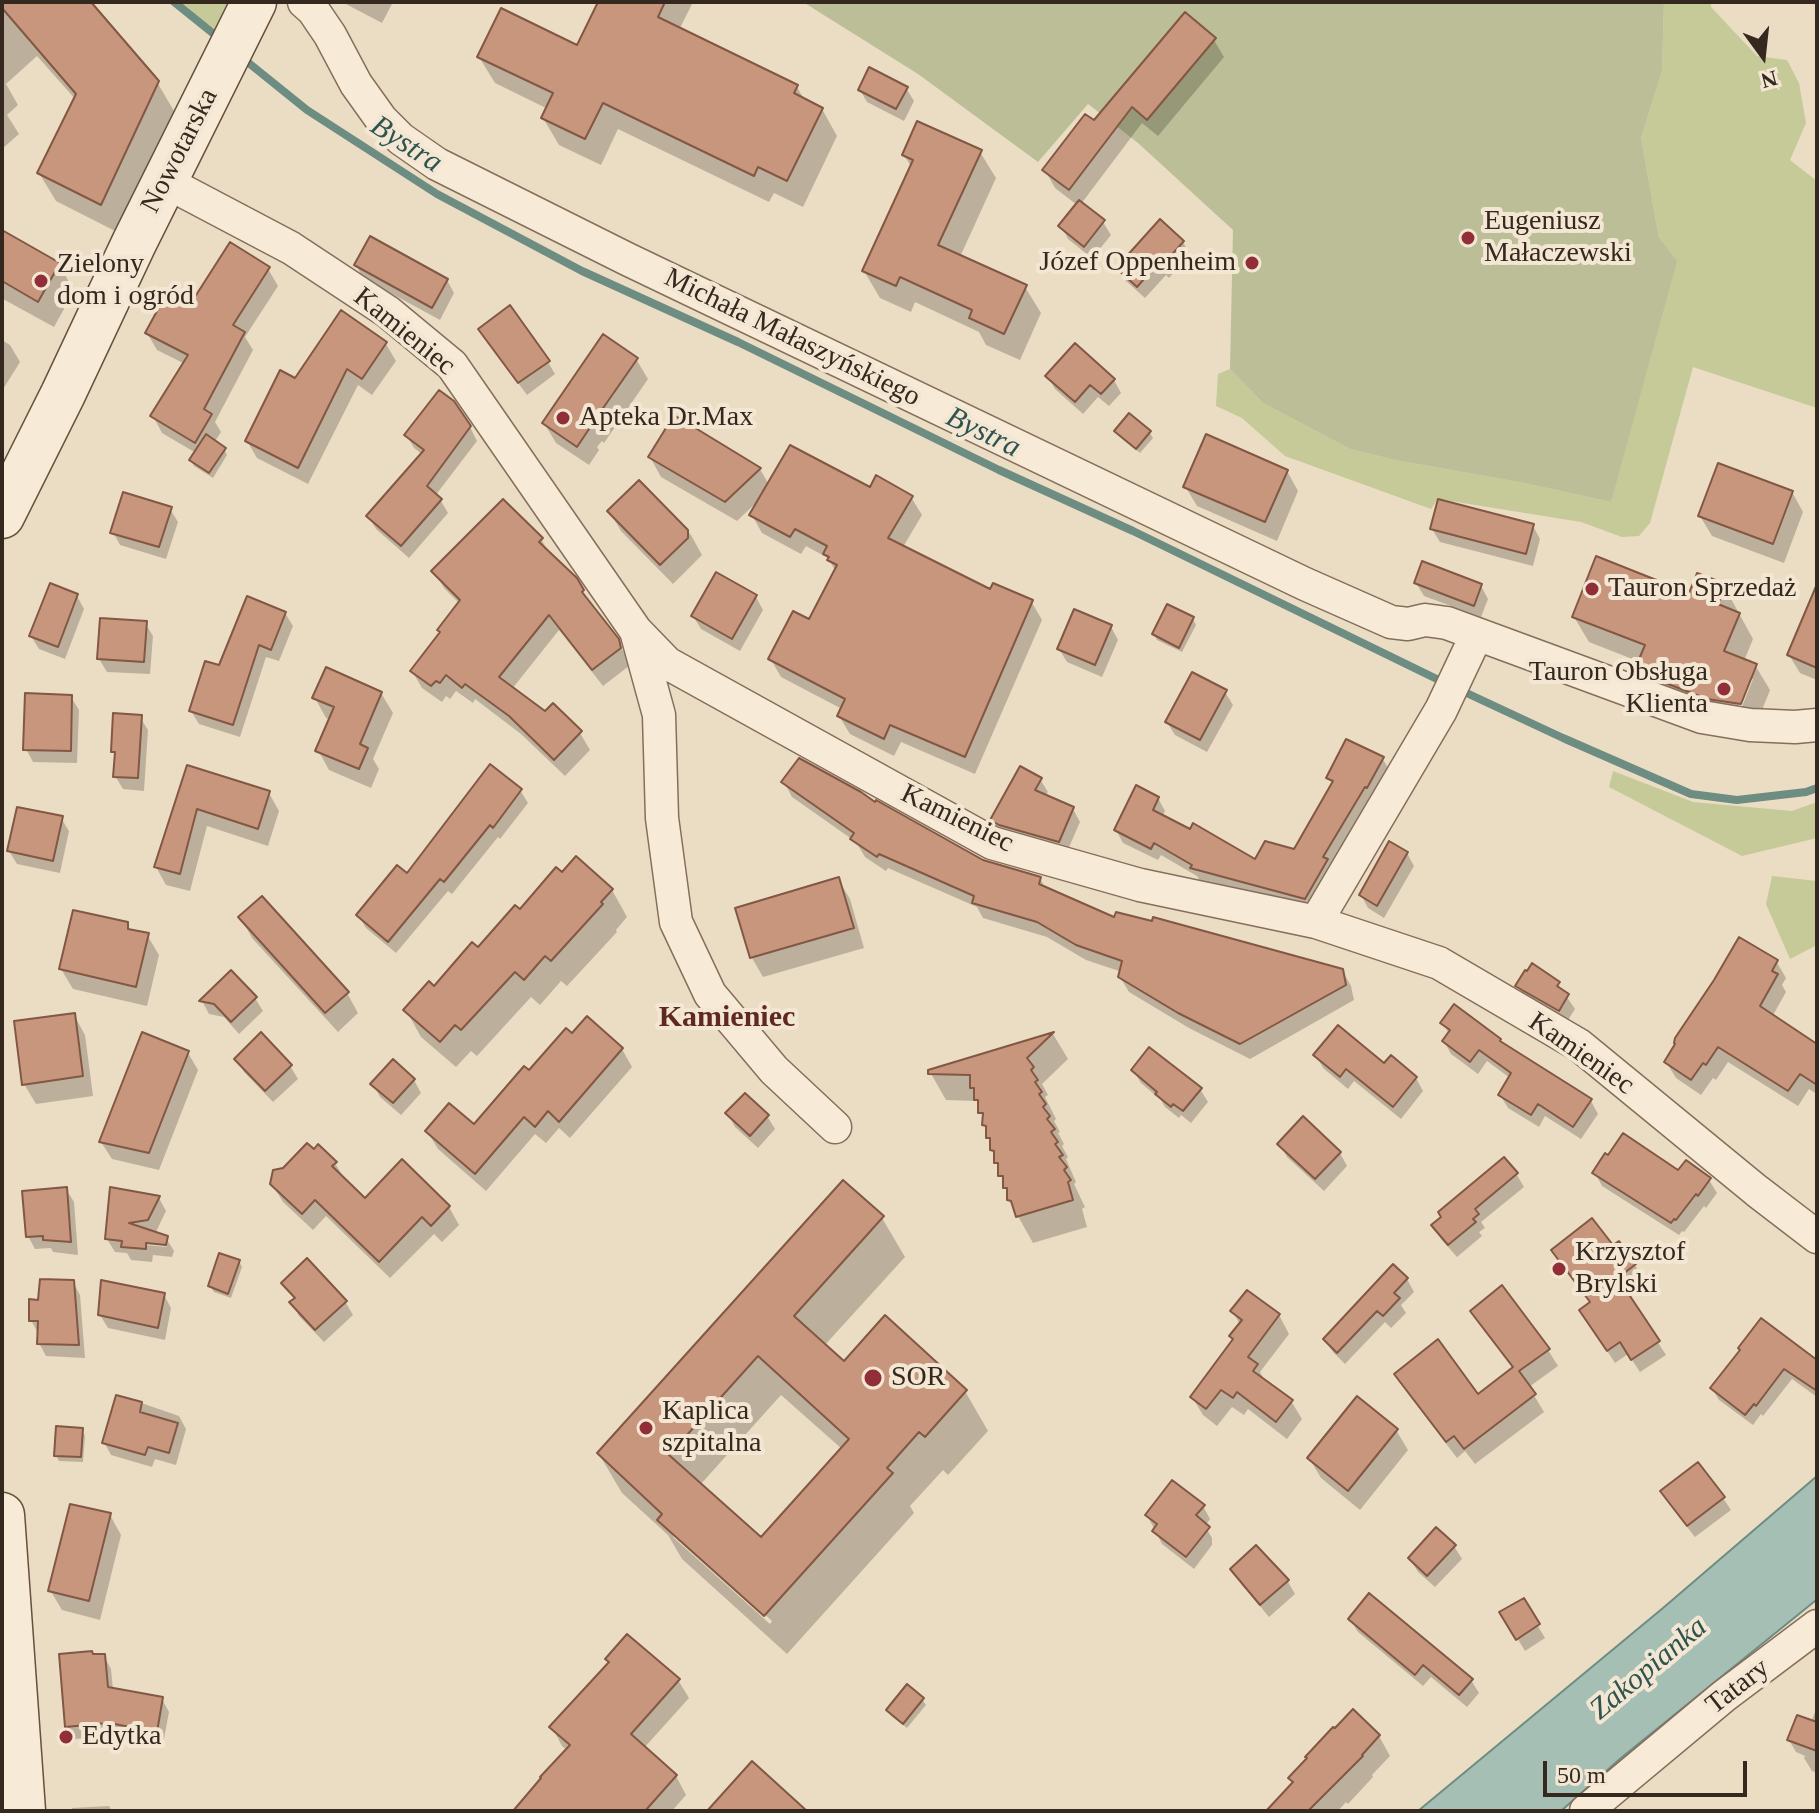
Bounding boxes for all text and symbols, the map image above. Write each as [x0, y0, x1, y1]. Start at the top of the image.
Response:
north arrow [1723, 16, 1803, 96]
text: N [1758, 66, 1780, 94]
street label: Nowotarska [134, 83, 226, 219]
water label: Bystra [363, 109, 449, 181]
place label: Eugeniusz Małaczewski [1484, 205, 1632, 271]
marker: Eugeniusz Małaczewski [1459, 229, 1477, 247]
place label: Józef Oppenheim [1039, 246, 1236, 280]
place label: Zielony dom i ogród [57, 248, 194, 314]
marker: Józef Oppenheim [1243, 254, 1261, 272]
street label: Michała Małaszyńskiego [658, 261, 926, 415]
marker: Zielony dom i ogród [32, 272, 50, 290]
street label: Kamieniec [346, 281, 462, 383]
water label: Bystra [940, 400, 1026, 466]
place label: Apteka Dr.Max [579, 401, 753, 435]
marker: Apteka Dr.Max [554, 409, 572, 427]
place label: Tauron Sprzedaż [1608, 572, 1797, 606]
marker: Tauron Sprzedaż [1583, 580, 1601, 598]
place label: Tauron Obsługa Klienta [1529, 656, 1708, 722]
marker: Tauron Obsługa Klienta [1715, 680, 1733, 698]
street label: Kamieniec [895, 777, 1019, 861]
district label: Kamieniec [659, 1000, 795, 1036]
street label: Kamieniec [1522, 1005, 1640, 1103]
place label: Krzysztof Brylski [1575, 1236, 1685, 1302]
marker: Krzysztof Brylski [1550, 1260, 1568, 1278]
place label: SOR [891, 1361, 945, 1395]
marker: SOR [862, 1367, 884, 1389]
place label: Kaplica szpitalna [662, 1395, 762, 1461]
marker: Kaplica szpitalna [637, 1419, 655, 1437]
water label: Zakopianka [1583, 1610, 1715, 1728]
street label: Tatary [1700, 1652, 1776, 1722]
place label: Edytka [82, 1720, 161, 1754]
marker: Edytka [57, 1728, 75, 1746]
scale bar [1547, 1745, 1751, 1795]
text: 50 m [1557, 1762, 1606, 1788]

